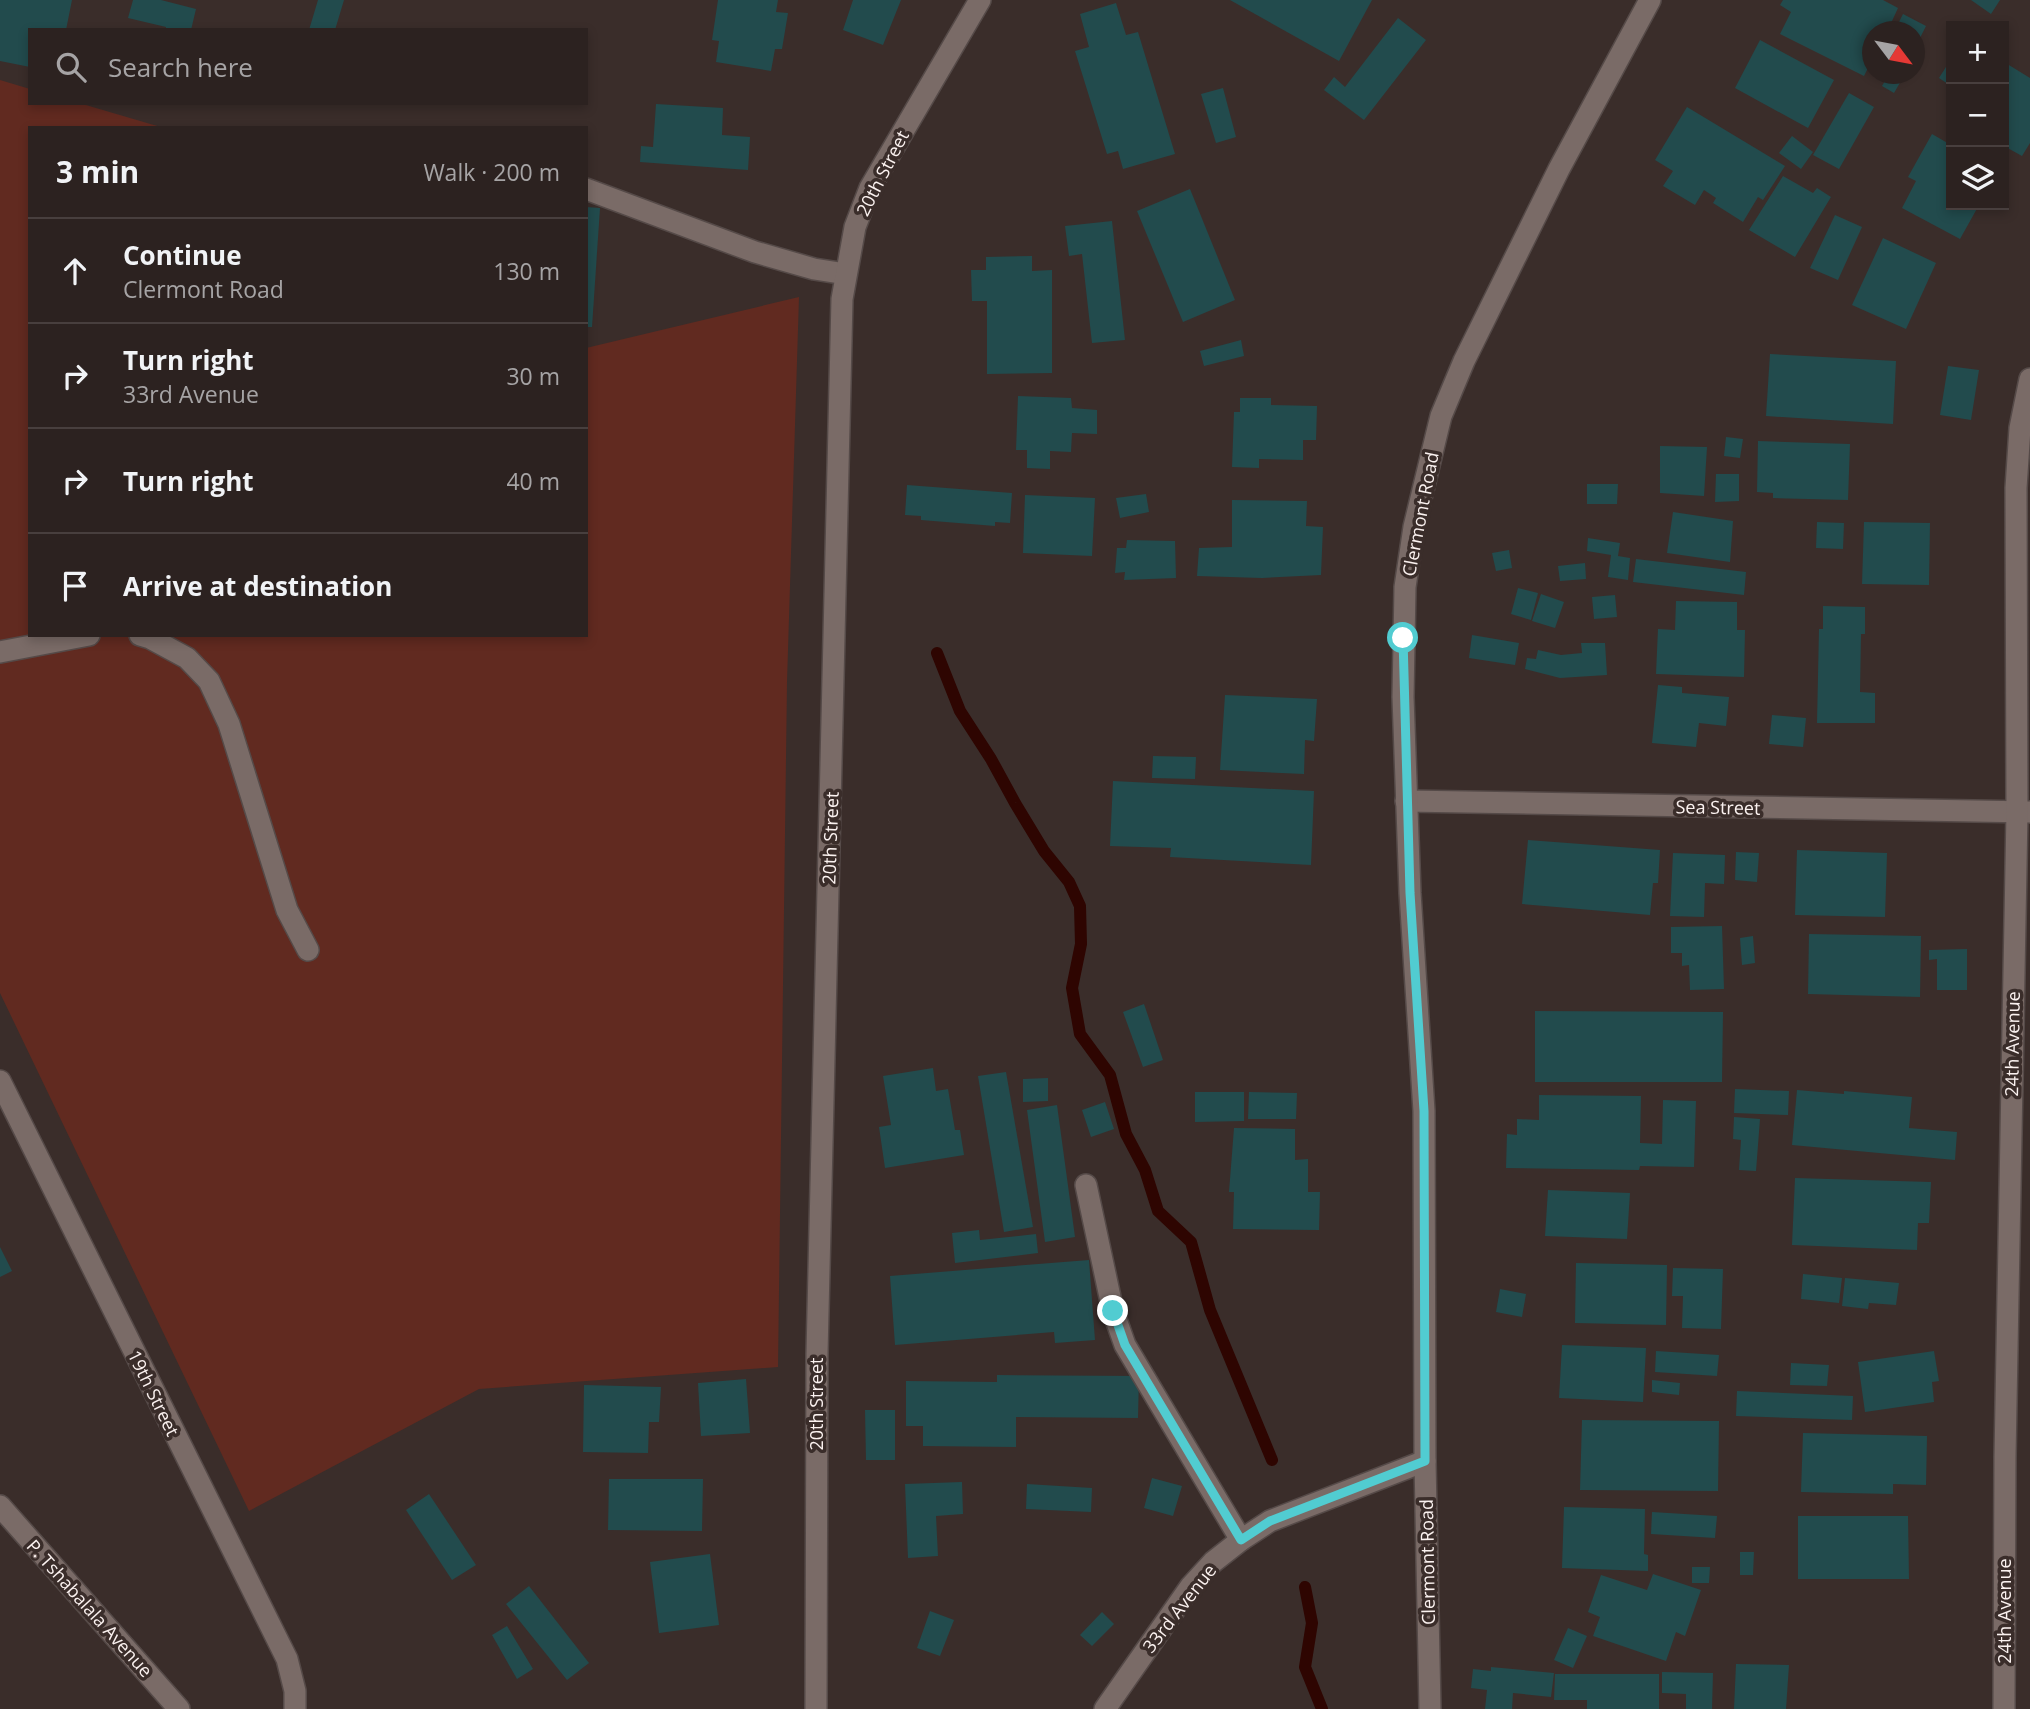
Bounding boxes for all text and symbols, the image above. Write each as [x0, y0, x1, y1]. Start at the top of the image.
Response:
north arrow [1862, 21, 1925, 84]
map controls [1946, 21, 2009, 210]
button: + [1946, 21, 2009, 84]
search box [28, 28, 588, 105]
icon: search [52, 48, 90, 86]
text: Search here [108, 49, 253, 85]
button: − [1946, 84, 2009, 147]
street label: 20th Street [850, 126, 914, 220]
button: layers [1946, 147, 2009, 210]
text: 3 min [56, 151, 139, 192]
text: Walk · 200 m [423, 156, 560, 188]
text: Continue [123, 237, 242, 273]
icon: ahead [56, 252, 94, 290]
text: 130 m [493, 255, 560, 287]
text: Clermont Road [123, 273, 284, 305]
text: Turn right [123, 342, 254, 378]
icon: right [56, 357, 94, 395]
text: 30 m [506, 360, 560, 392]
text: 33rd Avenue [123, 378, 259, 410]
street label: Clermont Road [1396, 450, 1444, 578]
icon: right [56, 462, 94, 500]
text: Turn right [123, 463, 254, 499]
text: 40 m [506, 465, 560, 497]
icon: arrive [56, 567, 94, 605]
text: Arrive at destination [123, 568, 392, 604]
route start [1387, 622, 1418, 653]
street label: 20th Street [816, 791, 844, 885]
street label: Sea Street [1675, 794, 1761, 820]
street label: 24th Avenue [1999, 991, 2025, 1097]
route end [1097, 1295, 1128, 1326]
street label: 19th Street [123, 1346, 185, 1440]
street label: 20th Street [804, 1358, 828, 1451]
street label: Clermont Road [1414, 1499, 1440, 1625]
street label: P. Tshabalala Avenue [22, 1534, 158, 1682]
street label: 24th Avenue [1992, 1558, 2016, 1664]
street label: 33rd Avenue [1137, 1559, 1221, 1657]

